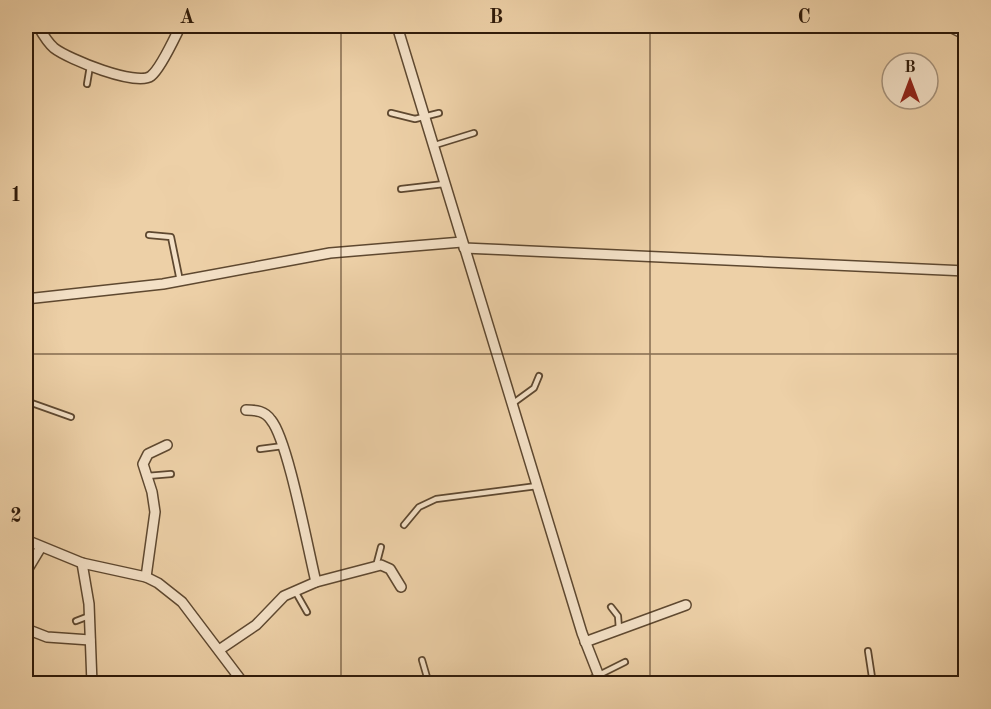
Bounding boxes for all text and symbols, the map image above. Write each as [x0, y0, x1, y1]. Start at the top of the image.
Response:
text: A [179, 8, 195, 28]
text: B [489, 8, 503, 28]
text: C [797, 8, 811, 28]
north arrow [880, 51, 940, 111]
text: B [904, 60, 916, 76]
text: 1 [10, 186, 22, 206]
text: 2 [10, 507, 22, 527]

